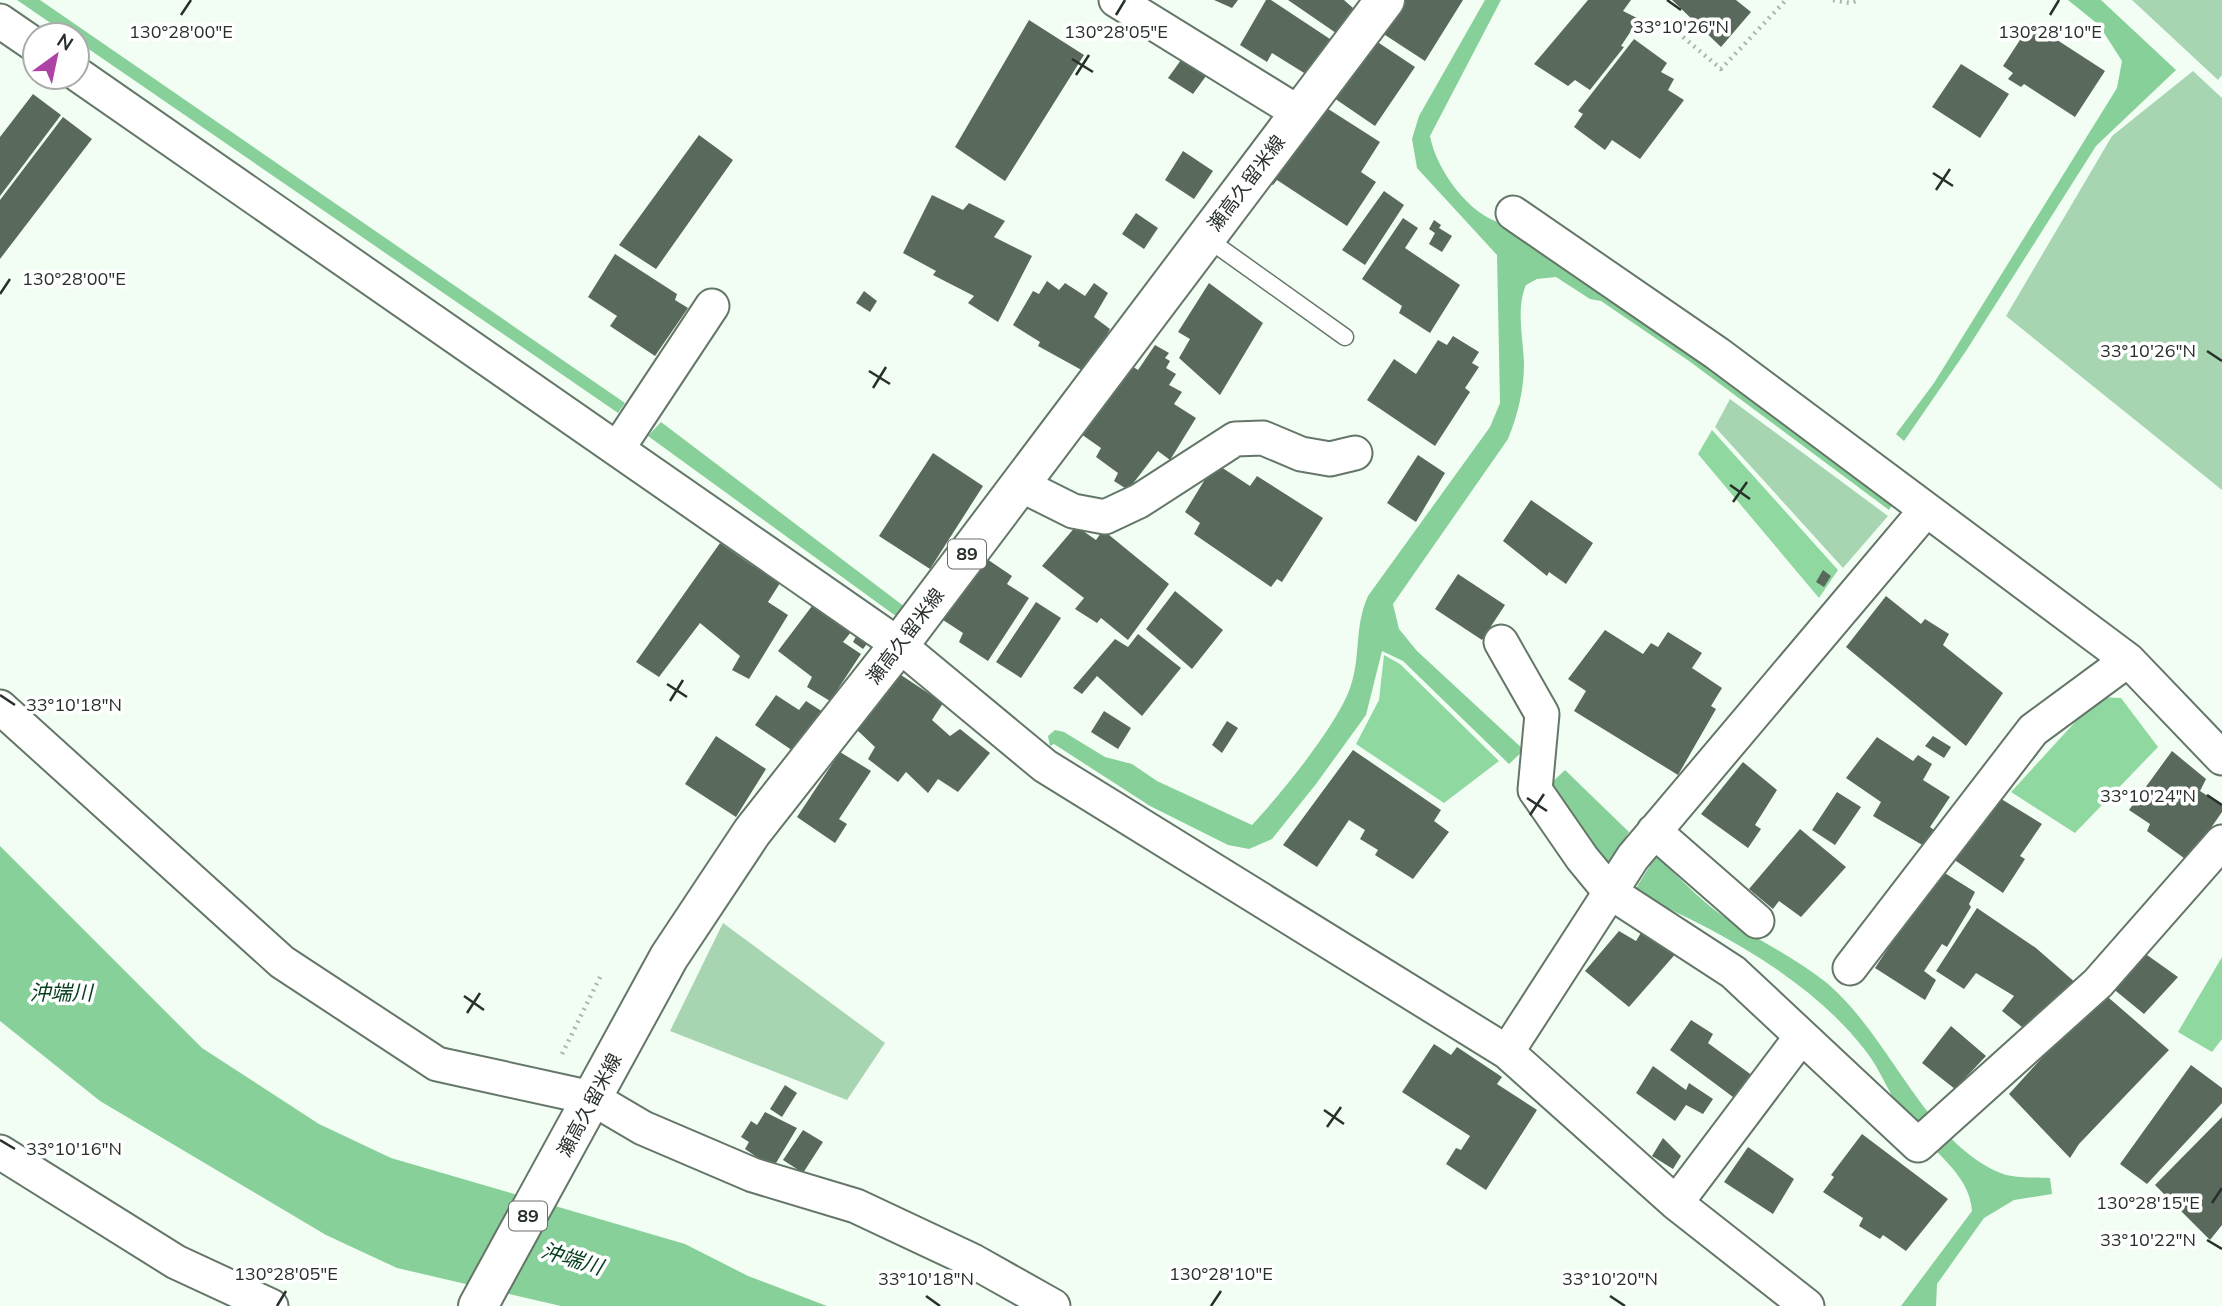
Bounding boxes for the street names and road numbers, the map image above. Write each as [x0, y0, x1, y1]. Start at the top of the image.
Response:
street label: 瀬高久留米線 [1202, 130, 1290, 236]
road number: 89 [948, 540, 986, 568]
street label: 瀬高久留米線 [861, 583, 949, 689]
street label: 瀬高久留米線 [552, 1049, 626, 1161]
road number: 89 [509, 1202, 547, 1231]

